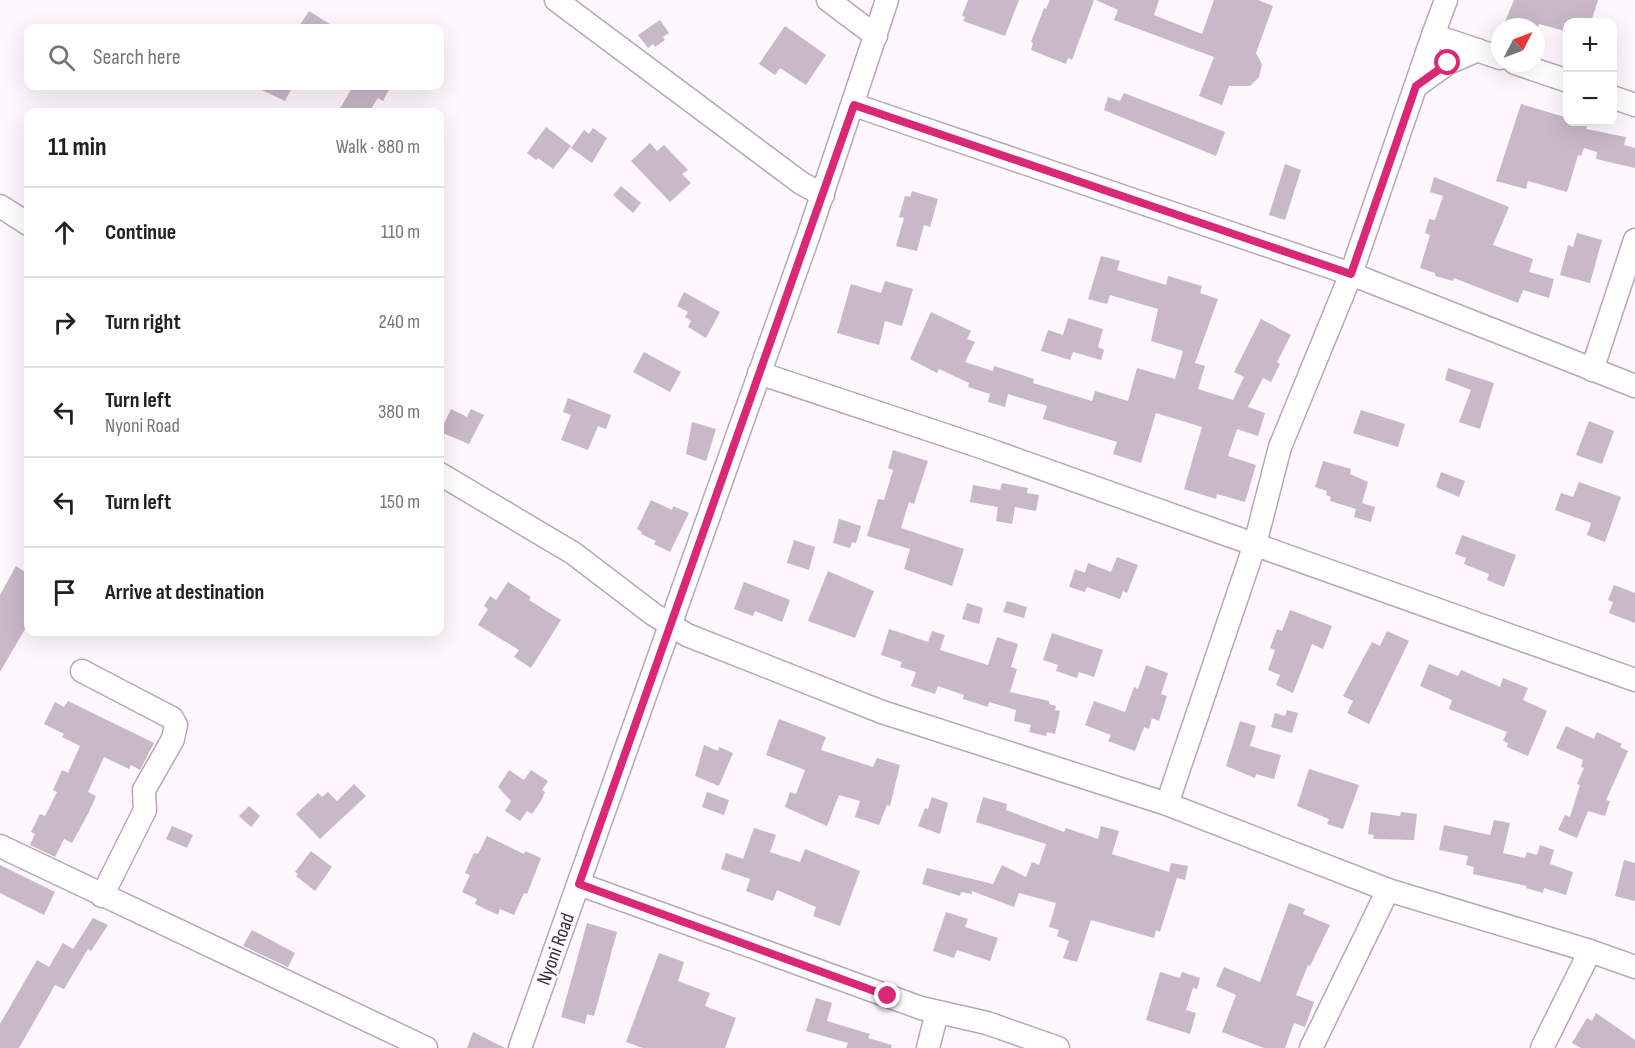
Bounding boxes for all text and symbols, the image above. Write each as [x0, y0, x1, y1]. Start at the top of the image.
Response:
north arrow [1491, 18, 1545, 72]
map controls [1563, 18, 1617, 126]
button: + [1563, 18, 1617, 72]
search box [24, 24, 444, 90]
icon: search [45, 41, 78, 74]
text: Search here [93, 44, 180, 71]
route start [1434, 49, 1460, 75]
button: − [1563, 72, 1617, 126]
text: 11 min [48, 132, 107, 163]
text: Walk · 880 m [336, 135, 420, 159]
icon: ahead [48, 216, 81, 249]
text: Continue [105, 219, 176, 246]
text: 110 m [381, 220, 420, 244]
icon: right [48, 306, 81, 339]
text: Turn right [105, 309, 181, 336]
text: 240 m [379, 310, 420, 334]
text: Turn left [105, 387, 171, 414]
icon: left [48, 396, 81, 429]
text: 380 m [378, 400, 420, 424]
text: Nyoni Road [105, 414, 180, 438]
icon: left [48, 486, 81, 519]
text: Turn left [105, 489, 171, 516]
text: 150 m [380, 490, 420, 514]
icon: arrive [48, 576, 81, 609]
text: Arrive at destination [105, 579, 264, 606]
street label: Nyoni Road [532, 910, 580, 988]
route end [874, 982, 900, 1008]

